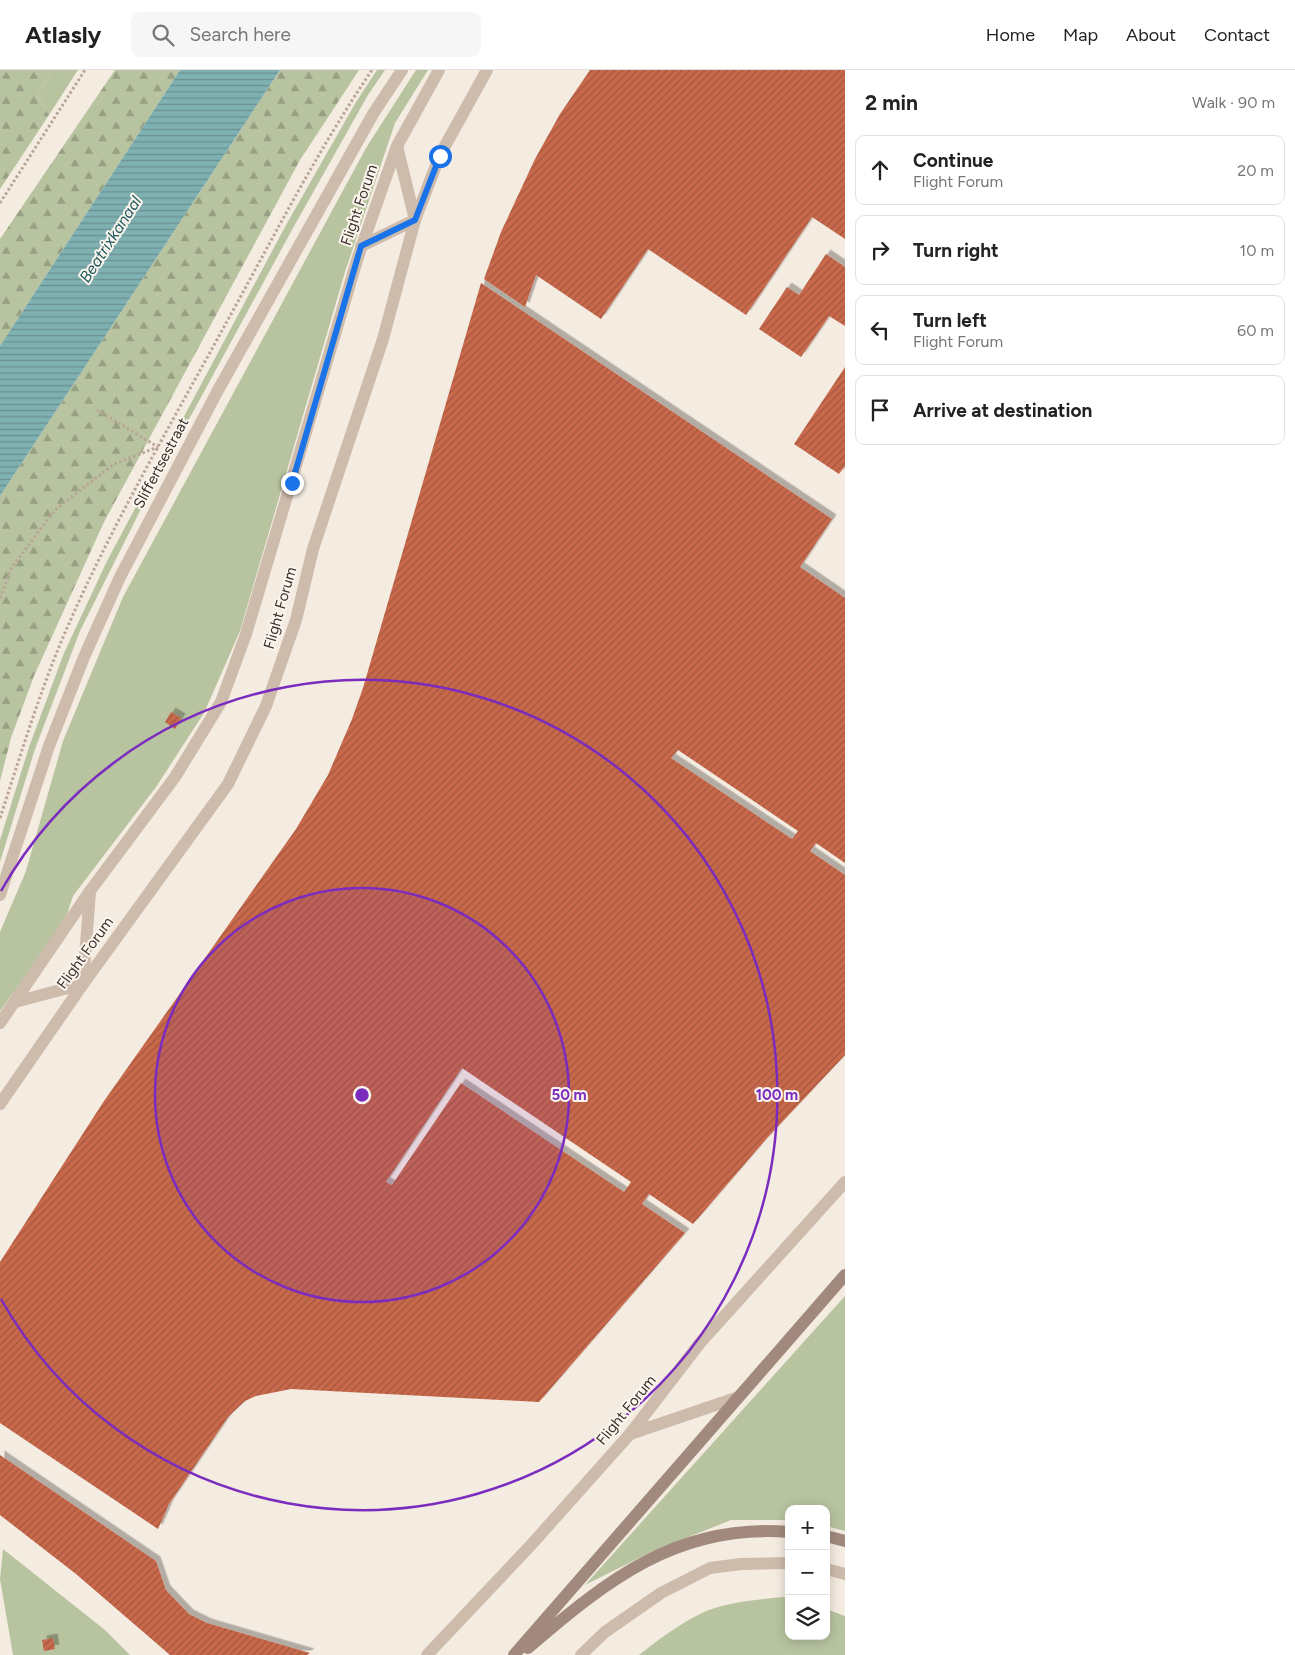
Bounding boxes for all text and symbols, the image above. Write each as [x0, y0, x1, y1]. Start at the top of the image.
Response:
search box [131, 12, 481, 57]
text: Atlasly [25, 20, 101, 49]
icon: search [149, 21, 177, 49]
text: Search here [189, 23, 291, 46]
text: Home [986, 24, 1035, 46]
text: Map [1063, 24, 1098, 46]
text: About [1126, 24, 1176, 46]
text: Contact [1204, 24, 1270, 46]
text: 2 min [865, 90, 918, 115]
text: Walk · 90 m [1192, 93, 1275, 112]
route start [429, 145, 452, 168]
text: Continue [913, 149, 993, 172]
icon: ahead [866, 156, 894, 184]
text: 20 m [1237, 161, 1274, 180]
street label: Flight Forum [337, 162, 381, 248]
text: Flight Forum [913, 172, 1003, 191]
water label: Beatrixkanaal [75, 192, 146, 286]
icon: right [866, 236, 894, 264]
text: Turn right [913, 239, 999, 262]
text: 10 m [1240, 241, 1274, 260]
text: Turn left [913, 309, 987, 332]
icon: left [866, 316, 894, 344]
text: 60 m [1237, 321, 1274, 340]
text: Flight Forum [913, 332, 1003, 351]
icon: arrive [866, 396, 894, 424]
text: Arrive at destination [913, 399, 1092, 422]
street label: Sliffertsestraat [130, 414, 193, 511]
route end [281, 472, 304, 495]
street label: Flight Forum [260, 565, 300, 651]
street label: Flight Forum [53, 914, 117, 992]
centre of rings [353, 1086, 371, 1104]
text: 50 m [551, 1086, 587, 1104]
text: 100 m [756, 1086, 798, 1104]
street label: Flight Forum [592, 1372, 660, 1448]
map controls [785, 1505, 830, 1640]
button: + [785, 1505, 830, 1550]
button: − [785, 1550, 830, 1595]
button: layers [785, 1595, 830, 1640]

